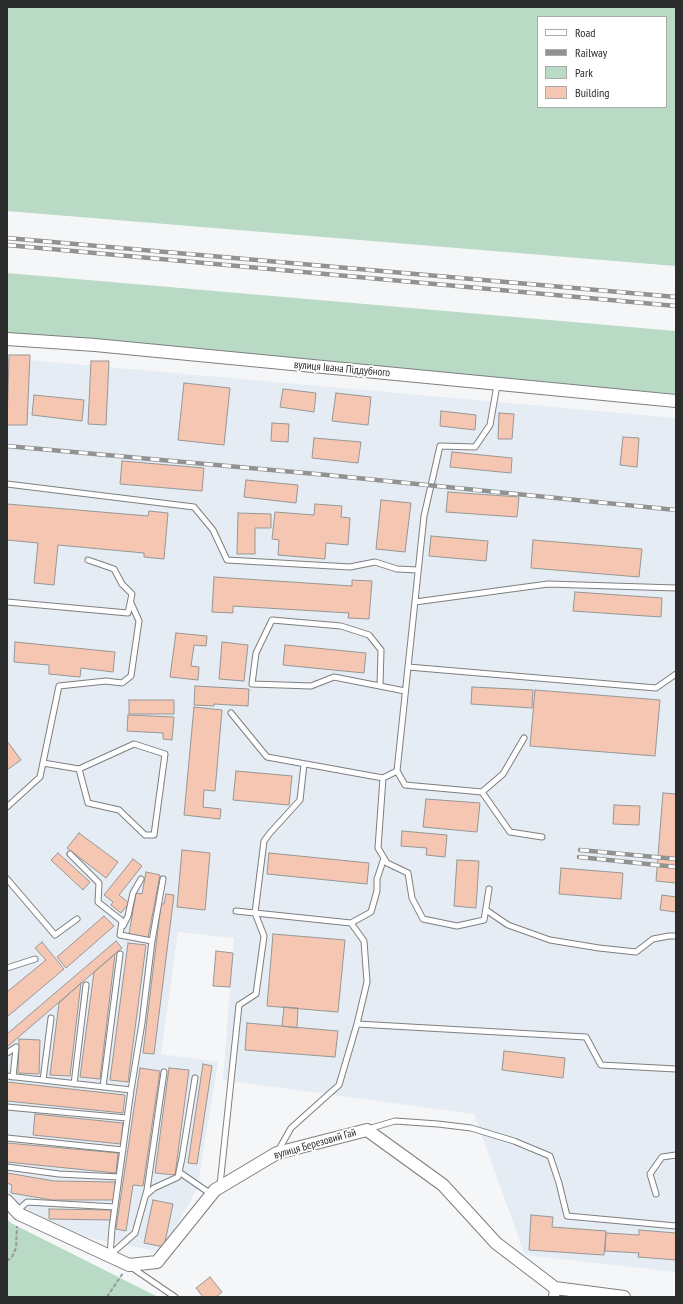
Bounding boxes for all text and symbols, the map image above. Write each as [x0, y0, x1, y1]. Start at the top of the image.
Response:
legend [537, 16, 667, 108]
text: Road [575, 25, 595, 40]
text: Railway [575, 45, 607, 60]
text: Park [575, 65, 593, 80]
text: Building [575, 85, 610, 100]
street label: вулиця Івана Піддубного [293, 358, 391, 380]
street label: вулиця Березовий Гай [272, 1126, 358, 1162]

